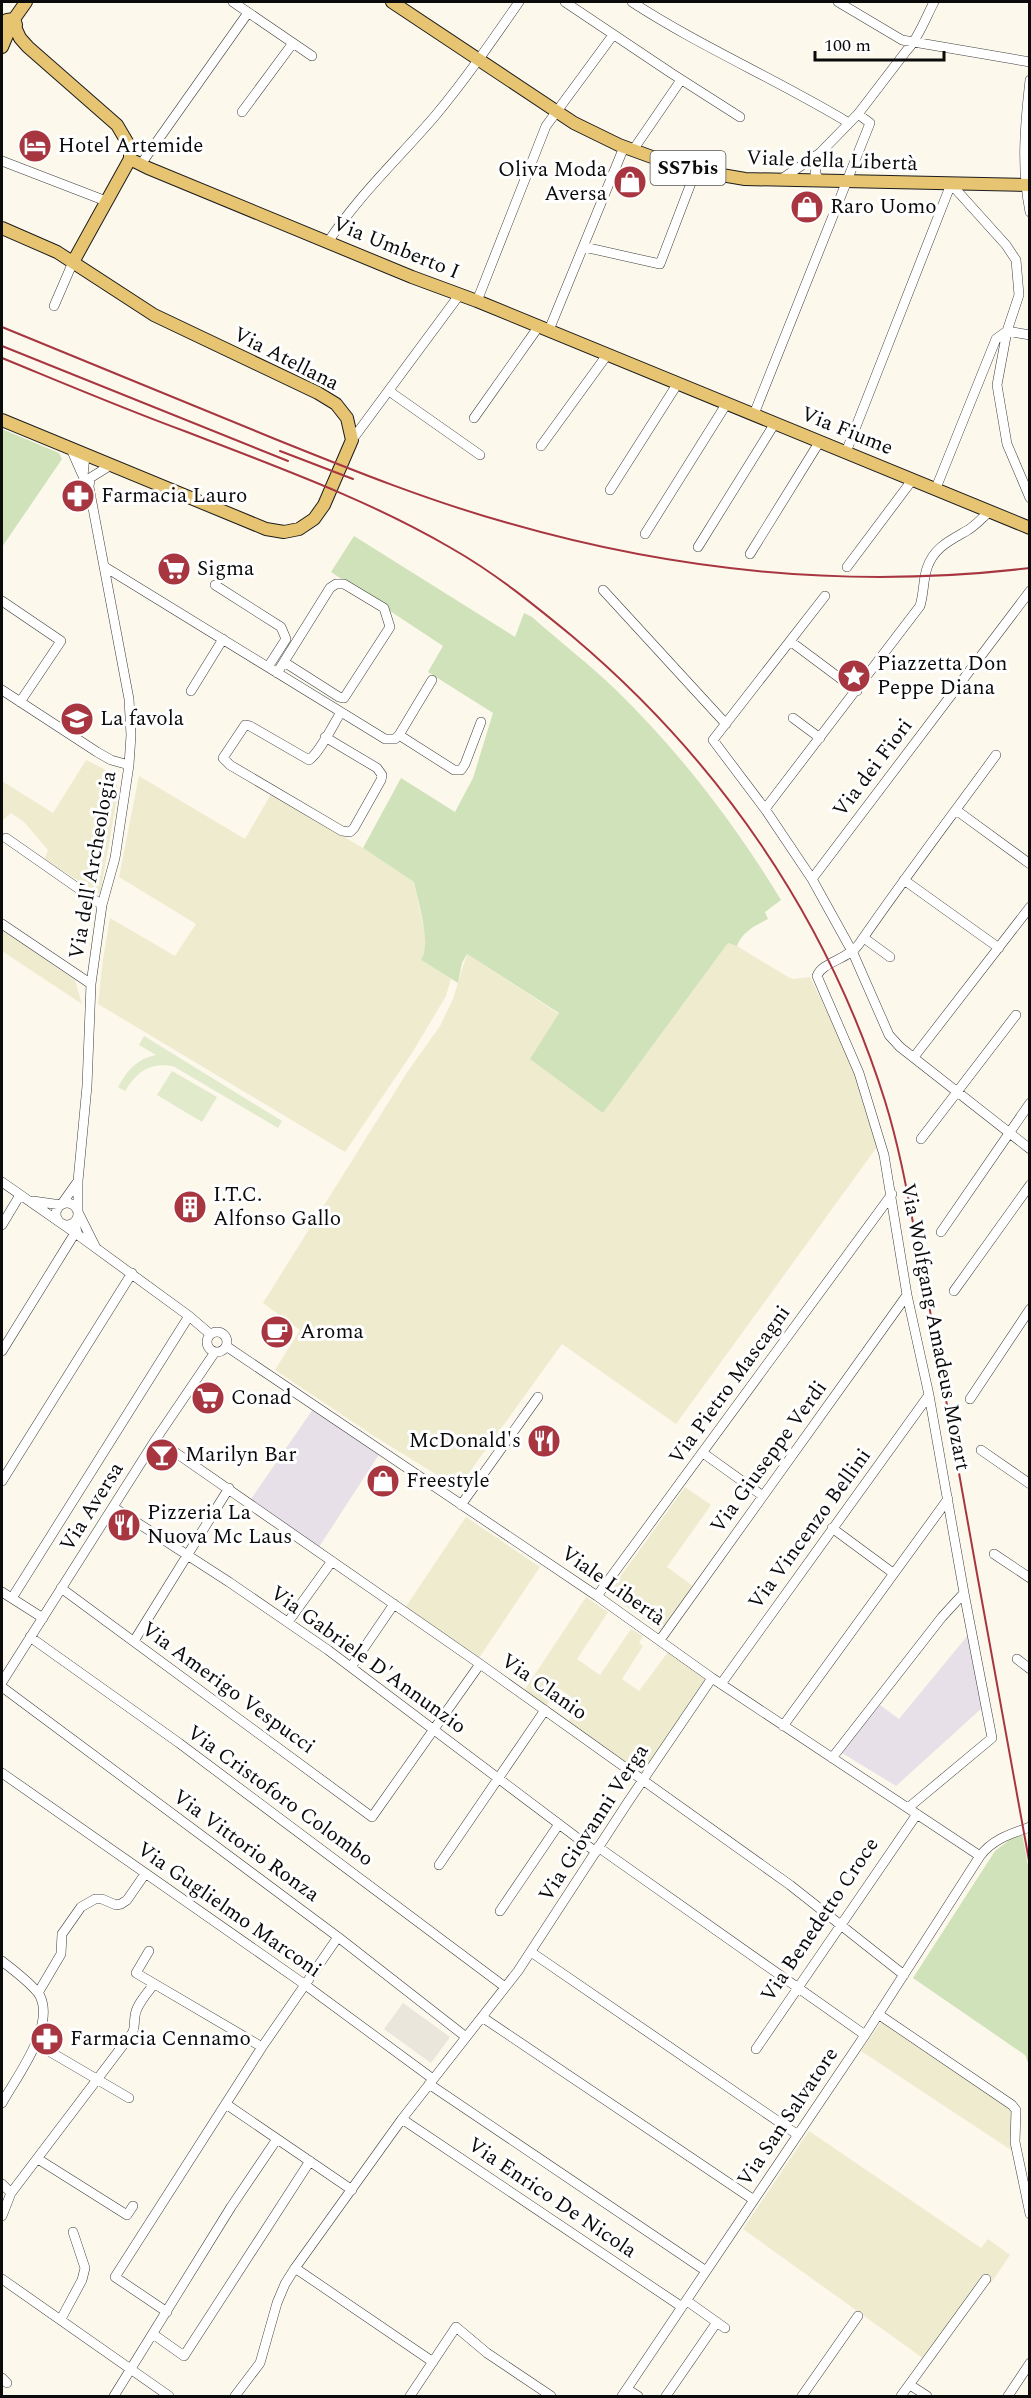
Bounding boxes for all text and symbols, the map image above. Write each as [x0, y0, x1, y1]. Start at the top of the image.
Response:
scale bar [815, 24, 944, 62]
text: 100 m [824, 32, 871, 59]
hotel icon: Hotel Artemide [17, 128, 53, 164]
place label: Hotel Artemide [58, 130, 204, 162]
street label: Viale della Libertà [746, 142, 919, 180]
road number: SS7bis [650, 151, 726, 185]
place label: Oliva Moda Aversa [498, 154, 608, 210]
shop icon: Oliva Moda Aversa [612, 164, 648, 200]
shop icon: Raro Uomo [789, 189, 825, 225]
place label: Raro Uomo [830, 191, 937, 223]
street label: Via Umberto I [328, 208, 464, 288]
street label: Via Atellana [227, 319, 345, 400]
street label: Via Fiume [796, 398, 898, 464]
pharmacy icon: Farmacia Lauro [60, 478, 96, 514]
place label: Farmacia Lauro [101, 480, 247, 512]
supermarket icon: Sigma [156, 551, 192, 587]
place label: Sigma [197, 553, 255, 585]
place label: Piazzetta Don Peppe Diana [877, 648, 1007, 704]
place icon: Piazzetta Don Peppe Diana [836, 658, 872, 694]
school or university icon: La favola [59, 701, 95, 737]
place label: La favola [100, 703, 185, 735]
street label: Via dei Fiori [825, 712, 921, 824]
street label: Via dell'Archeologia [61, 768, 125, 962]
place label: I.T.C. Alfonso Gallo [213, 1179, 341, 1235]
street label: Via Wolfgang Amadeus Mozart [891, 1180, 979, 1474]
building icon: I.T.C. Alfonso Gallo [172, 1189, 208, 1225]
street label: Via Pietro Mascagni [661, 1299, 799, 1471]
cafe icon: Aroma [259, 1314, 295, 1350]
place label: Aroma [300, 1316, 364, 1348]
street label: Via Giuseppe Verdi [703, 1374, 835, 1540]
supermarket icon: Conad [190, 1380, 226, 1416]
place label: Conad [231, 1382, 292, 1414]
restaurant icon: McDonald's [526, 1423, 562, 1459]
place label: McDonald's [409, 1425, 521, 1457]
bar icon: Marilyn Bar [144, 1437, 180, 1473]
place label: Marilyn Bar [185, 1439, 296, 1471]
street label: Via Vincenzo Bellini [740, 1442, 880, 1616]
street label: Via Aversa [52, 1455, 133, 1558]
shop icon: Freestyle [365, 1463, 401, 1499]
place label: Freestyle [406, 1465, 490, 1497]
place label: Pizzeria La Nuova Mc Laus [147, 1497, 292, 1553]
restaurant icon: Pizzeria La Nuova Mc Laus [106, 1507, 142, 1543]
street label: Viale Libertà [554, 1538, 673, 1634]
street label: Via Gabriele D'Annunzio [263, 1578, 473, 1742]
street label: Via Amerigo Vespucci [134, 1614, 322, 1762]
street label: Via Clanio [494, 1645, 594, 1729]
street label: Via Cristoforo Colombo [180, 1717, 380, 1875]
street label: Via Giovanni Verga [531, 1737, 658, 1908]
street label: Via Vittorio Ronza [166, 1782, 327, 1911]
street label: Via Benedetto Croce [753, 1831, 887, 2009]
street label: Via Guglielmo Marconi [130, 1834, 328, 1986]
pharmacy icon: Farmacia Cennamo [29, 2021, 65, 2057]
place label: Farmacia Cennamo [70, 2023, 251, 2055]
street label: Via San Salvatore [729, 2041, 847, 2193]
street label: Via Enrico De Nicola [461, 2129, 644, 2267]

